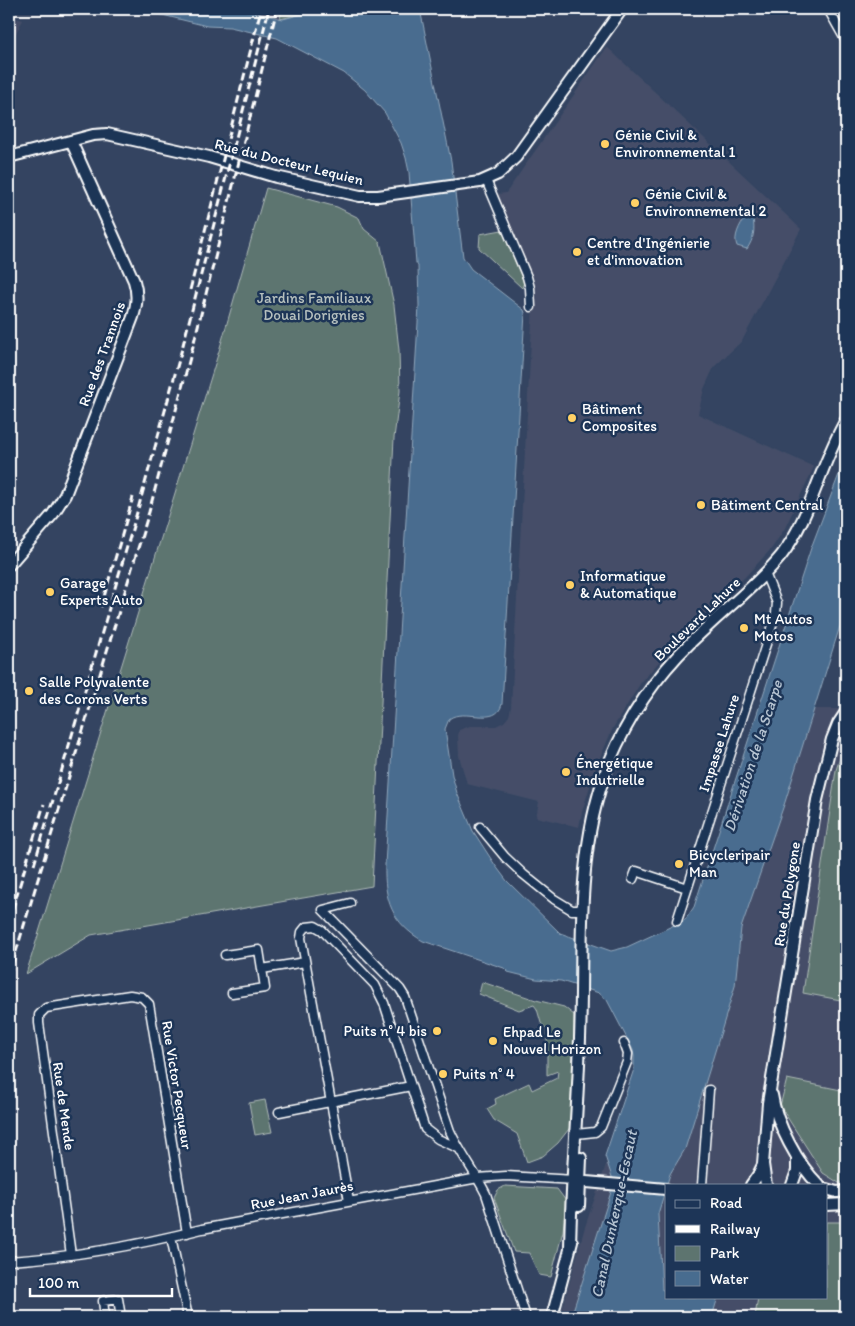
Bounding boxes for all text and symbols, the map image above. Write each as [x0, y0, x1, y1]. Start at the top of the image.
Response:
place label: Génie Civil & Environnemental 1 [615, 126, 736, 161]
street label: Rue du Docteur Lequien [213, 135, 366, 189]
marker: Génie Civil & Environnemental 1 [599, 138, 611, 150]
place label: Génie Civil & Environnemental 2 [645, 185, 767, 220]
marker: Génie Civil & Environnemental 2 [629, 197, 641, 209]
place label: Centre d'Ingénierie et d'innovation [587, 234, 710, 269]
marker: Centre d'Ingénierie et d'innovation [571, 246, 583, 258]
park label: Jardins Familiaux Douai Dorignies [257, 289, 372, 324]
street label: Rue des Trannois [75, 299, 129, 409]
place label: Bâtiment Composites [582, 400, 657, 435]
marker: Bâtiment Composites [566, 412, 578, 424]
place label: Bâtiment Central [711, 496, 824, 514]
marker: Bâtiment Central [695, 499, 707, 511]
place label: Informatique & Automatique [580, 567, 677, 602]
street label: Boulevard Lahure [650, 573, 744, 665]
place label: Garage Experts Auto [60, 574, 143, 609]
marker: Informatique & Automatique [564, 579, 576, 591]
marker: Garage Experts Auto [44, 586, 56, 598]
place label: Mt Autos Motos [754, 610, 813, 645]
marker: Mt Autos Motos [738, 622, 750, 634]
place label: Salle Polyvalente des Corons Verts [39, 673, 149, 708]
water label: Dérivation de la Scarpe [720, 677, 787, 834]
marker: Salle Polyvalente des Corons Verts [23, 685, 35, 697]
street label: Impasse Lahure [695, 692, 743, 794]
place label: Énergétique Indutrielle [576, 754, 653, 789]
marker: Énergétique Indutrielle [560, 766, 572, 778]
street label: Rue du Polygone [770, 840, 804, 948]
place label: Bicycleripair Man [689, 846, 770, 881]
marker: Bicycleripair Man [673, 858, 685, 870]
street label: Rue Victor Pecqueur [158, 1019, 196, 1151]
place label: Puits n° 4 bis [344, 1022, 427, 1040]
place label: Ehpad Le Nouvel Horizon [503, 1023, 601, 1058]
marker: Puits n° 4 bis [431, 1025, 443, 1037]
marker: Ehpad Le Nouvel Horizon [487, 1035, 499, 1047]
street label: Rue de Mende [49, 1061, 79, 1151]
place label: Puits n° 4 [453, 1065, 515, 1083]
marker: Puits n° 4 [437, 1068, 449, 1080]
water label: Canal Dunkerque-Escaut [587, 1127, 641, 1300]
street label: Rue Jean Jaurès [249, 1176, 355, 1214]
legend [665, 1184, 828, 1298]
text: Road [710, 1194, 743, 1212]
text: Railway [710, 1220, 760, 1238]
text: Park [710, 1244, 740, 1262]
scale bar [30, 1266, 172, 1298]
text: Water [710, 1270, 749, 1288]
text: 100 m [38, 1274, 80, 1292]

